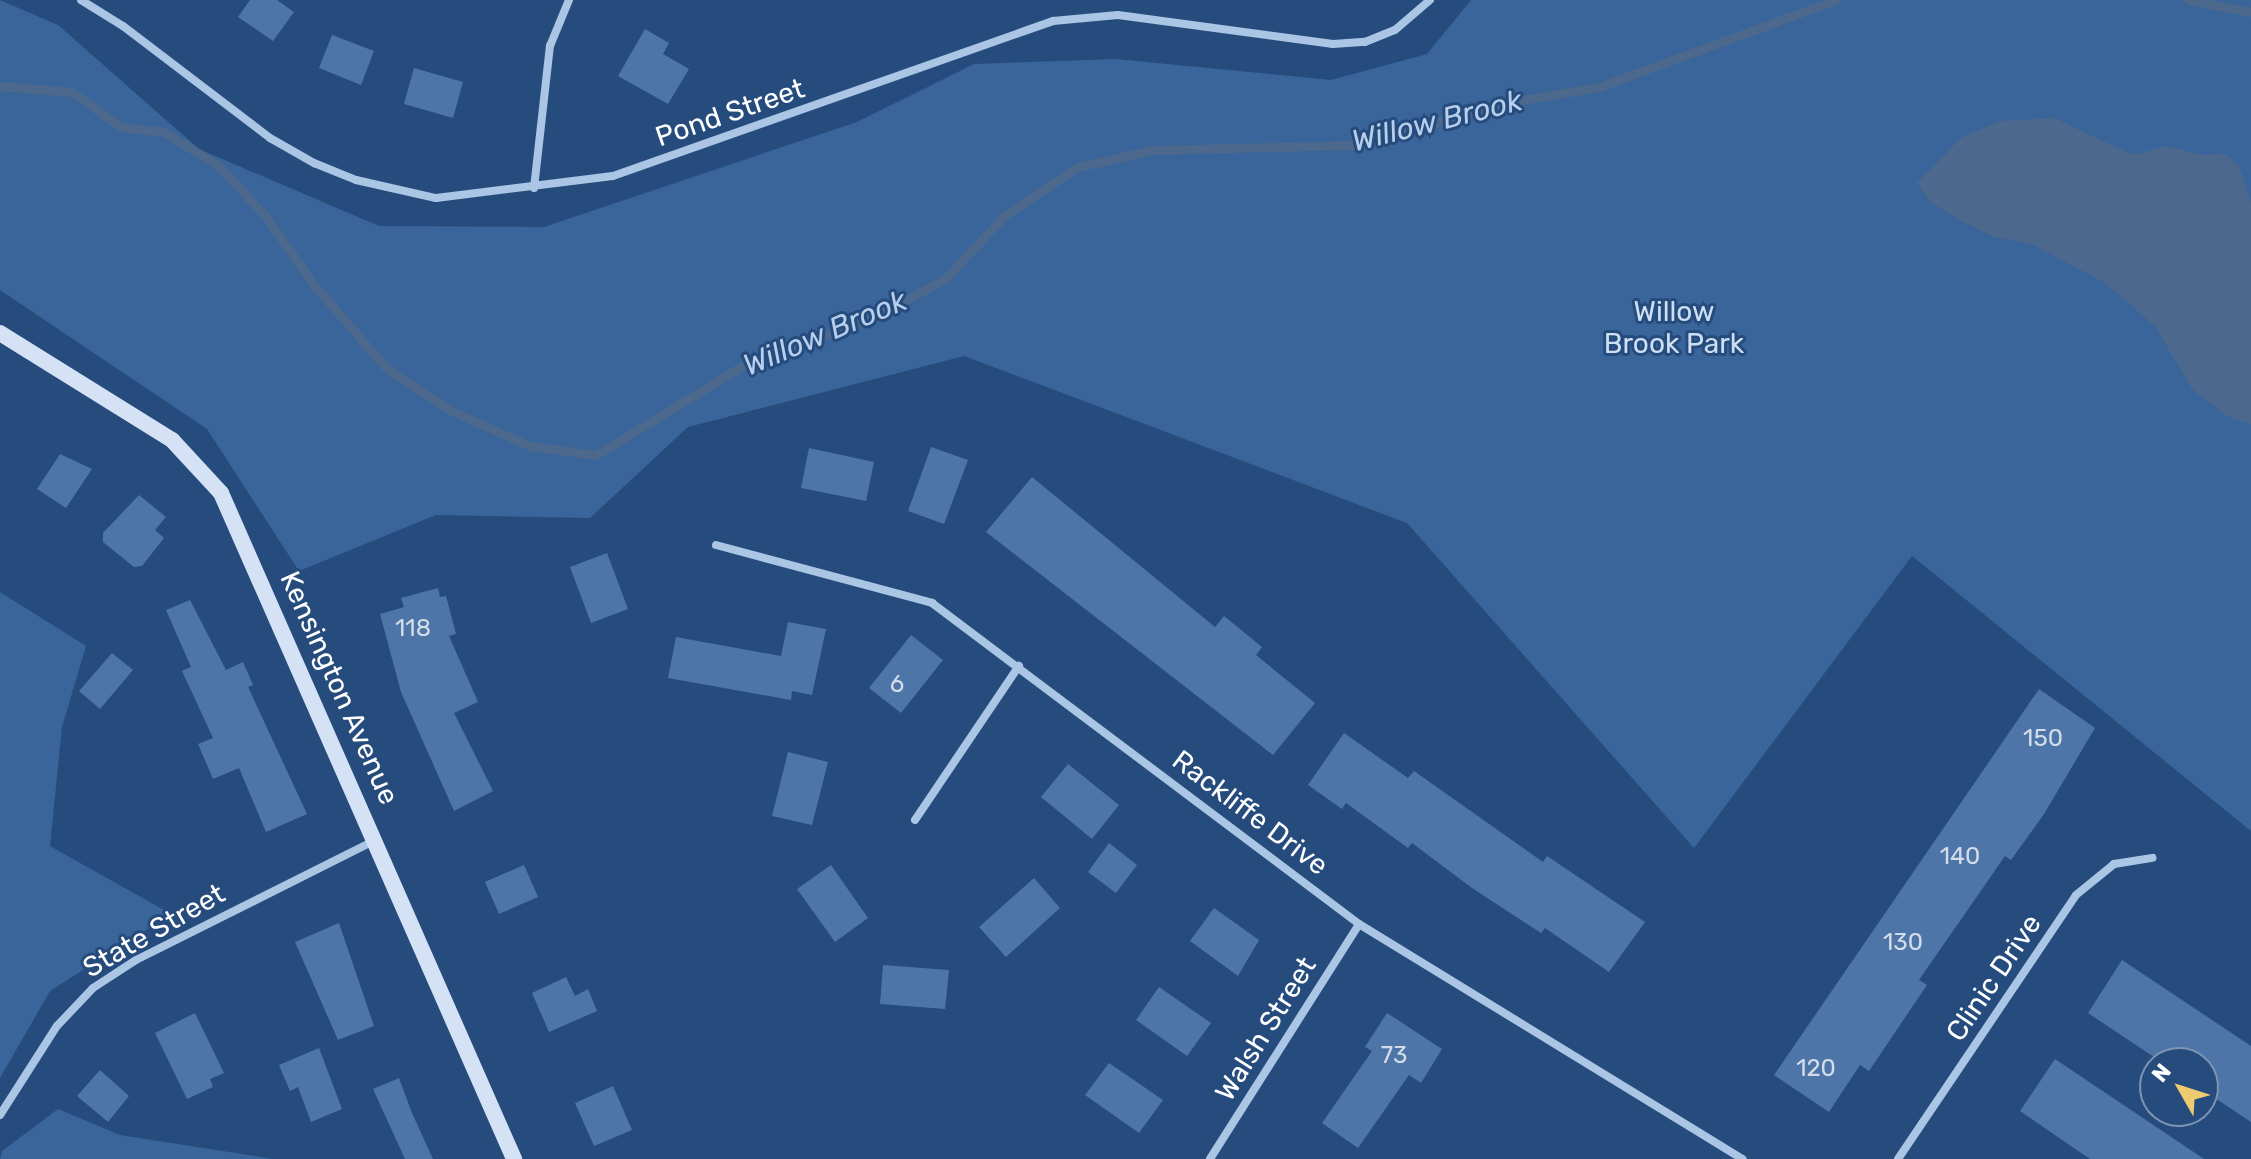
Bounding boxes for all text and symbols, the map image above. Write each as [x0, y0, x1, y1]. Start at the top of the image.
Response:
street label: Pond Street [651, 72, 809, 154]
water label: Willow Brook [1348, 82, 1526, 160]
water label: Willow Brook [737, 282, 913, 384]
park label: Willow Brook Park [1604, 295, 1744, 361]
street label: Kensington Avenue [272, 566, 406, 810]
house number: 118 [395, 615, 431, 643]
house number: 6 [890, 671, 904, 699]
house number: 150 [2023, 725, 2063, 753]
street label: Rackliffe Drive [1166, 744, 1334, 882]
house number: 140 [1940, 843, 1980, 871]
street label: State Street [77, 877, 231, 985]
street label: Clinic Drive [1939, 908, 2049, 1048]
house number: 130 [1883, 929, 1923, 957]
street label: Walsh Street [1209, 951, 1323, 1107]
house number: 73 [1381, 1042, 1407, 1070]
north arrow [2139, 1047, 2219, 1127]
house number: 120 [1796, 1055, 1836, 1083]
text: N [2146, 1058, 2177, 1087]

